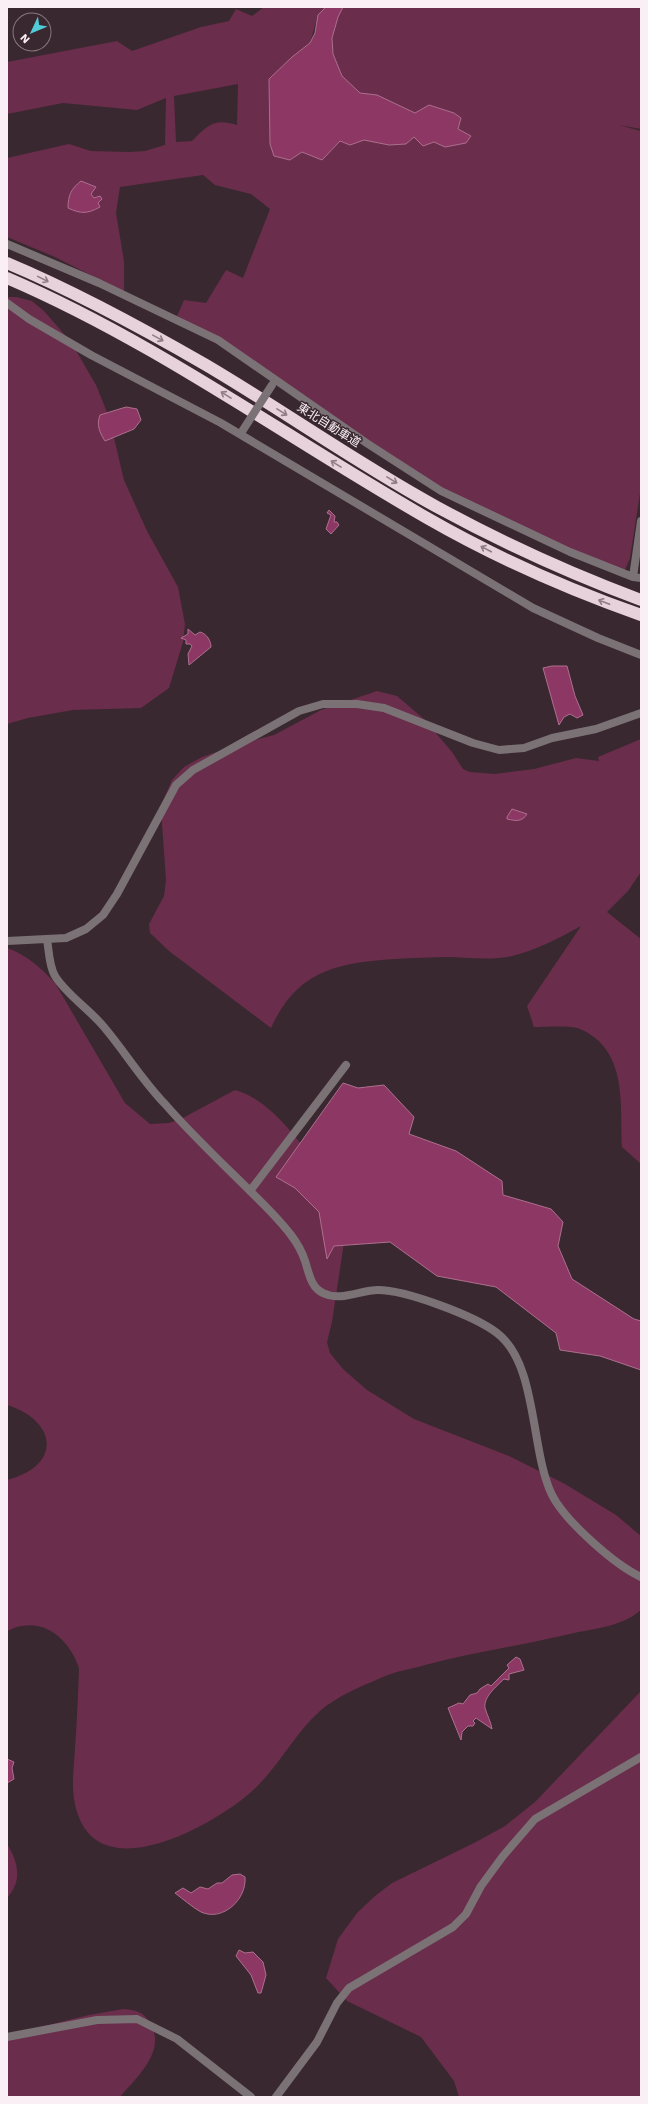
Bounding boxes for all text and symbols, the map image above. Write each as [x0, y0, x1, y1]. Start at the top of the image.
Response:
north arrow [12, 12, 52, 52]
text: N [18, 31, 33, 46]
one-way arrow [36, 276, 48, 283]
one-way arrow [152, 335, 164, 343]
one-way arrow [221, 391, 232, 399]
street label: 東北自動車道 [295, 400, 363, 450]
one-way arrow [276, 409, 288, 417]
one-way arrow [330, 459, 342, 467]
one-way arrow [386, 477, 398, 485]
one-way arrow [480, 545, 492, 552]
one-way arrow [599, 597, 611, 605]

